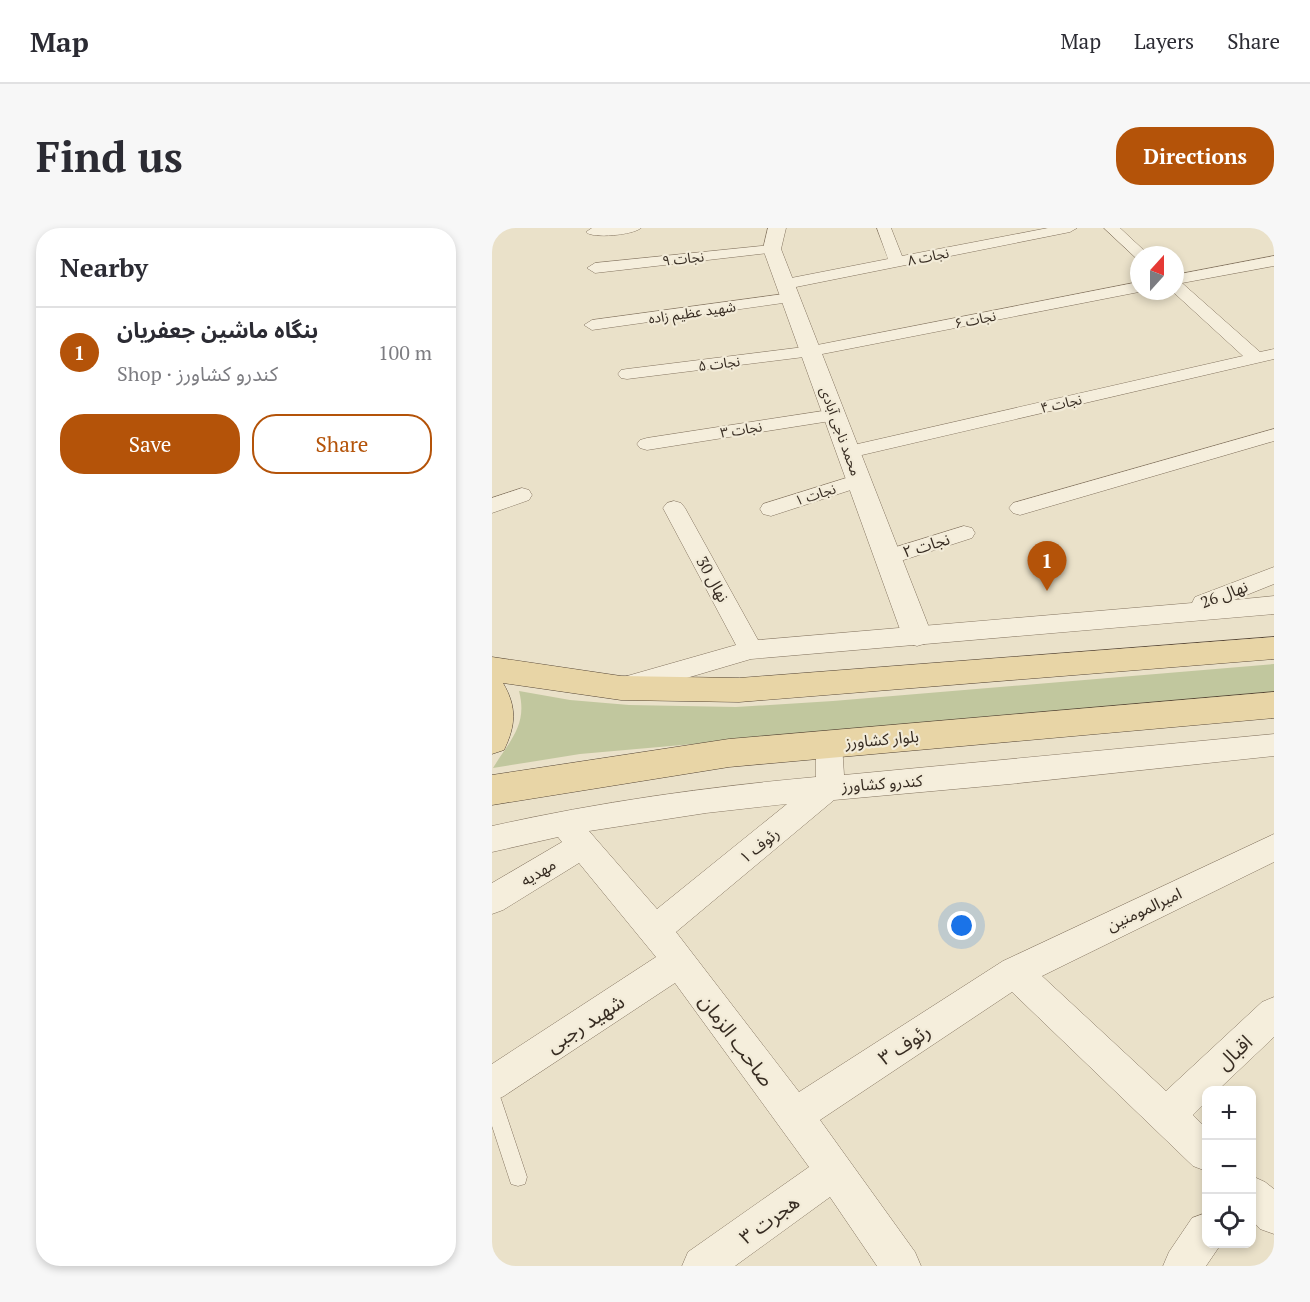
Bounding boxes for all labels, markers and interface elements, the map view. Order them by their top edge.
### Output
text: Map [30,23,89,60]
text: Map [1060,27,1101,55]
text: Layers [1134,27,1194,55]
text: Share [1227,27,1280,55]
button: Directions [1116,127,1274,185]
text: Find us [36,128,183,184]
street label: نجات ۸ [906,243,951,269]
street label: نجات ۹ [661,246,705,270]
north arrow [1130,246,1184,300]
text: Nearby [60,250,148,284]
street label: شهید عظیم زاده [647,296,737,330]
street label: نجات ۶ [953,306,998,332]
text: بنگاه ماشین جعفریان [117,315,318,344]
text: 1 [74,339,85,366]
text: 100 m [378,339,432,366]
street label: نجات ۵ [697,351,741,375]
text: Shop · کندرو کشاورز [117,360,278,387]
street label: محمد ناجی آبادی [816,384,866,478]
street label: نجات ۴ [1038,389,1084,417]
button: Save [60,414,240,474]
button: Share [252,414,432,474]
street label: نجات ۳ [719,416,763,442]
street label: نجات ۱ [792,478,838,510]
street label: نجات ۲ [900,527,952,563]
pin: 1 [1028,542,1066,591]
street label: نهال 30 [691,552,735,606]
street label: نهال 26 [1197,575,1251,613]
street label: بلوار کشاورز [843,725,920,753]
street label: کندرو کشاورز [840,769,924,797]
street label: رئوف ۱ [734,822,784,868]
street label: مهدیه [516,853,560,891]
street label: امیرالمومنین [1103,882,1185,936]
your location [947,911,976,940]
street label: شهید رجبی [540,988,630,1058]
street label: صاحب الزمان [693,988,781,1092]
street label: رئوف ۳ [873,1017,935,1071]
street label: اقبال [1210,1028,1258,1076]
map controls [1202,1086,1256,1248]
button: + [1202,1086,1256,1140]
button: − [1202,1140,1256,1194]
street label: هجرت ۳ [733,1188,805,1250]
button: locate [1202,1194,1256,1248]

